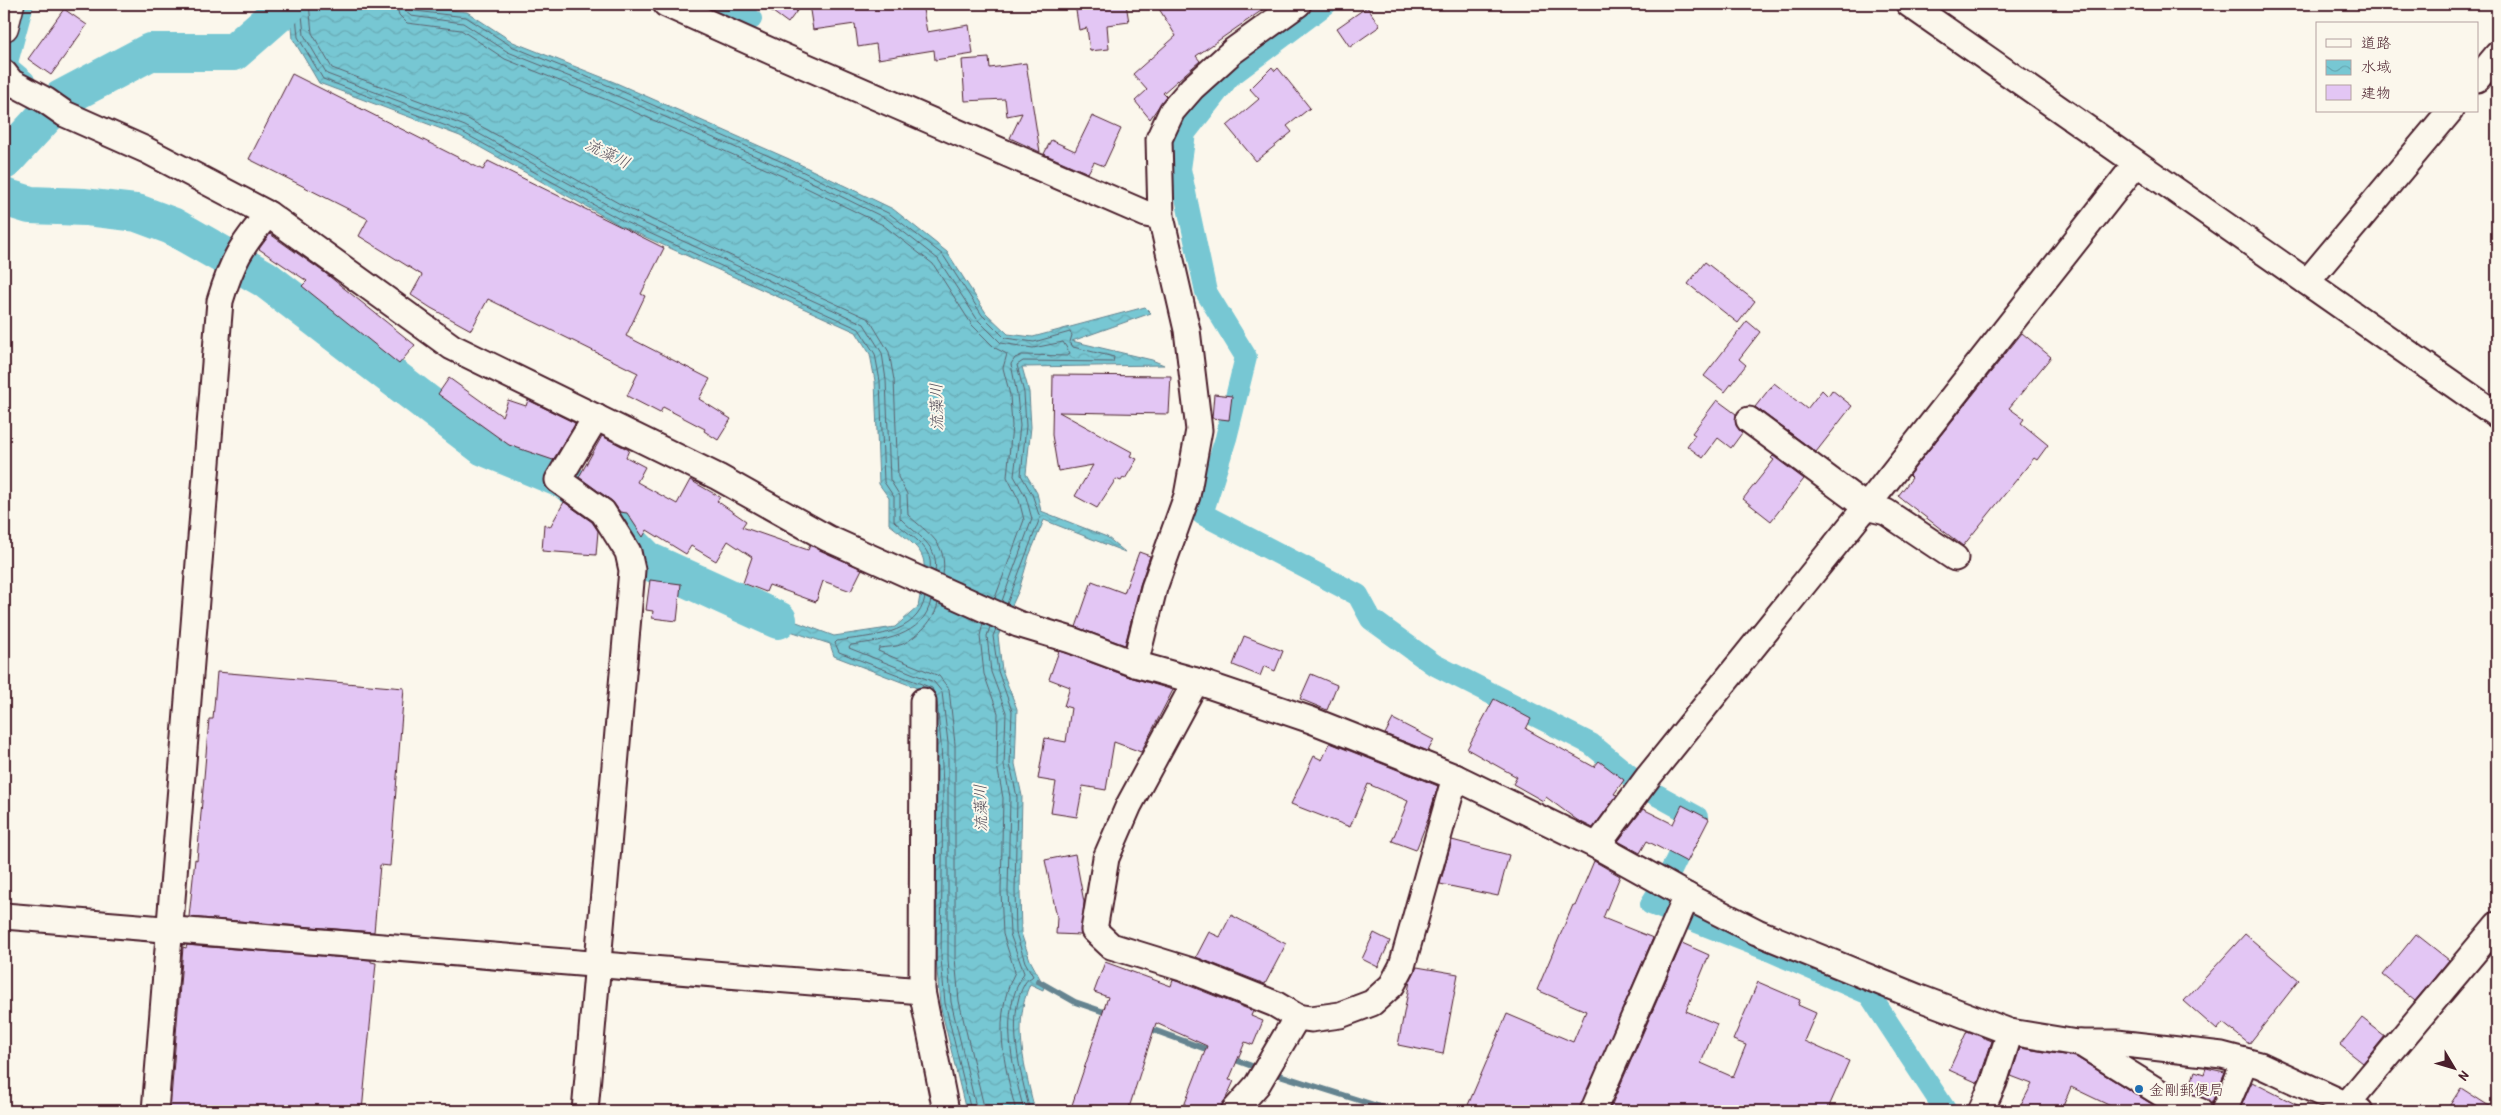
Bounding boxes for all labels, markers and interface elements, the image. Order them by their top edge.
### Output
legend [2316,22,2478,112]
text: 道路 [2361,32,2391,53]
text: 水域 [2361,56,2391,77]
text: 建物 [2361,82,2391,103]
water label: 流藻川 [582,133,634,173]
water label: 流藻川 [925,383,947,431]
water label: 流藻川 [969,784,991,832]
north arrow [2428,1042,2478,1092]
text: N [2455,1068,2474,1086]
place label: 金剛郵便局 [2149,1079,2224,1100]
marker: 金剛郵便局 [2133,1083,2145,1095]

